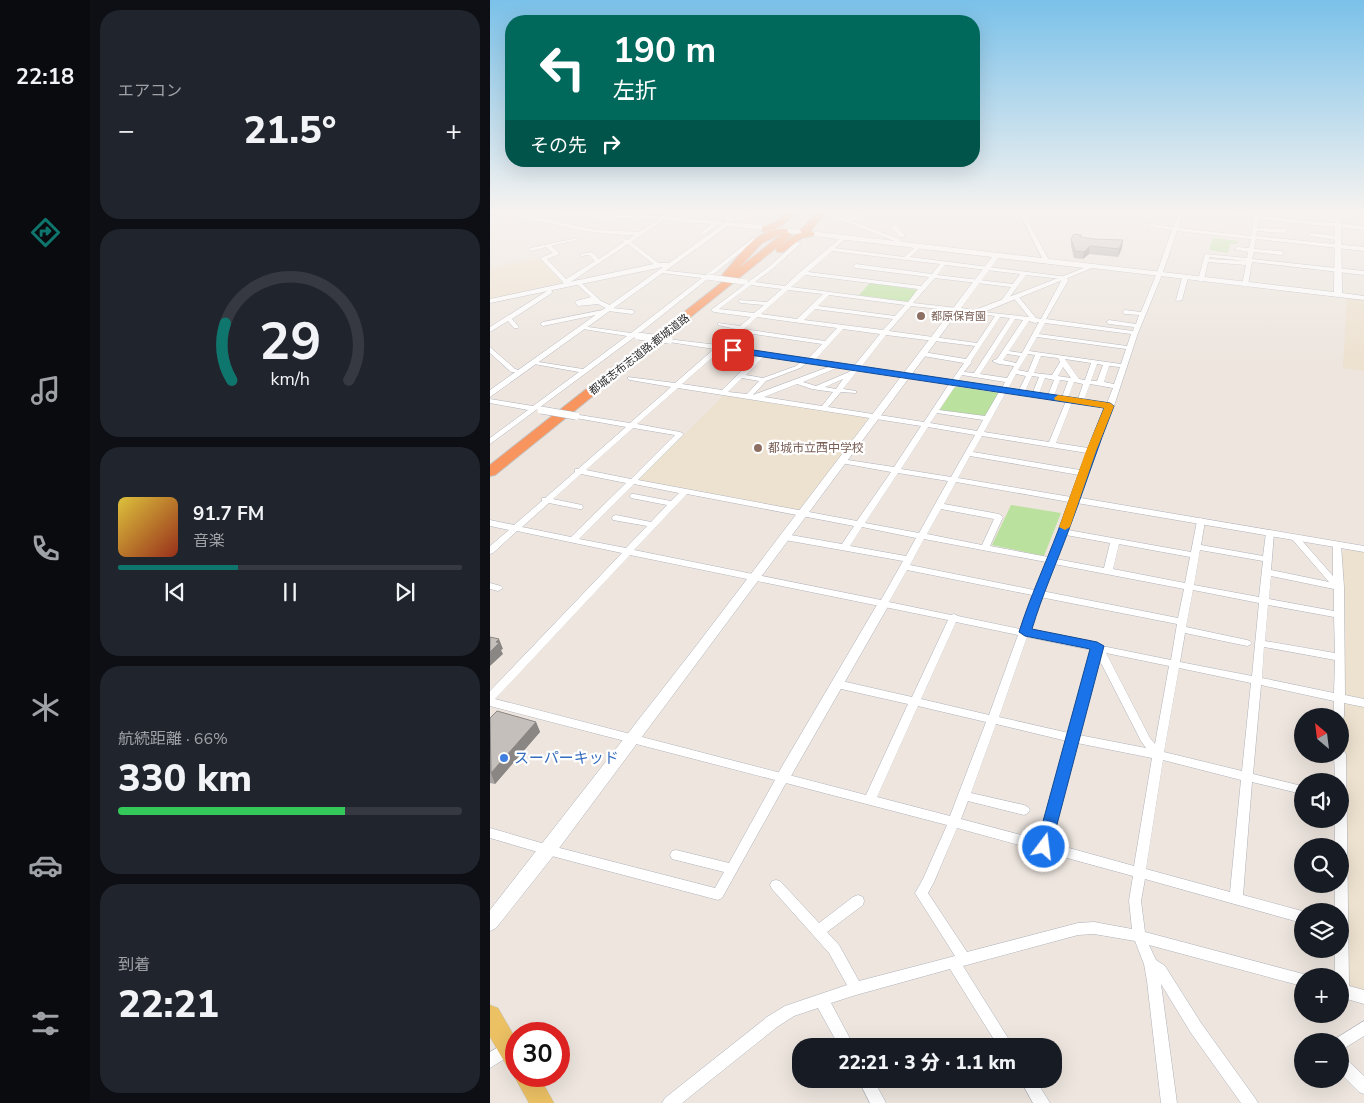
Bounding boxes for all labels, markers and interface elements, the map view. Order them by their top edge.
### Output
text: 190 m [613,27,716,74]
icon: left [530,35,595,100]
text: 22:18 [16,62,74,92]
text: 左折 [613,76,657,106]
text: エアコン [118,80,182,102]
text: 21.5° [244,105,336,156]
text: − [118,112,135,150]
text: + [445,112,462,150]
icon: right [597,130,625,158]
text: その先 [530,133,587,159]
icon: directions [28,215,63,250]
text: 29 [259,306,321,377]
place label: 都原保育園 [931,309,986,324]
street label: 都城志布志道路;都城道路 [586,310,693,398]
marker: 都原保育園 [915,310,927,322]
pin [712,329,754,371]
icon: arrive [719,336,747,364]
text: km/h [270,367,310,391]
icon: music [28,373,63,408]
place label: 都城市立西中学校 [768,440,864,456]
marker: 都城市立西中学校 [752,442,764,454]
text: 91.7 FM [193,501,264,527]
text: 音楽 [193,530,225,552]
icon: phone [28,531,63,566]
icon: previous [161,578,189,606]
icon: pause [276,578,304,606]
icon: next [391,578,419,606]
icon: climate [28,690,63,725]
north arrow [1294,708,1349,762]
map controls [1294,708,1349,1088]
text: 航続距離 · 66% [118,728,228,750]
place label: スーパーキッド [514,748,619,768]
marker: スーパーキッド [498,752,510,764]
text: 330 km [118,753,252,804]
button: sound [1294,773,1349,828]
position arrow [1017,820,1069,872]
button: search [1294,838,1349,893]
icon: car [28,848,63,883]
button: layers [1294,903,1349,958]
text: 到着 [118,954,150,976]
button: + [1294,968,1349,1023]
text: 22:21 [118,979,219,1030]
icon: filters [28,1006,63,1041]
speed limit sign: 30 [505,1022,570,1087]
button: − [1294,1033,1349,1088]
text: 22:21 · 3 分 · 1.1 km [838,1050,1016,1076]

